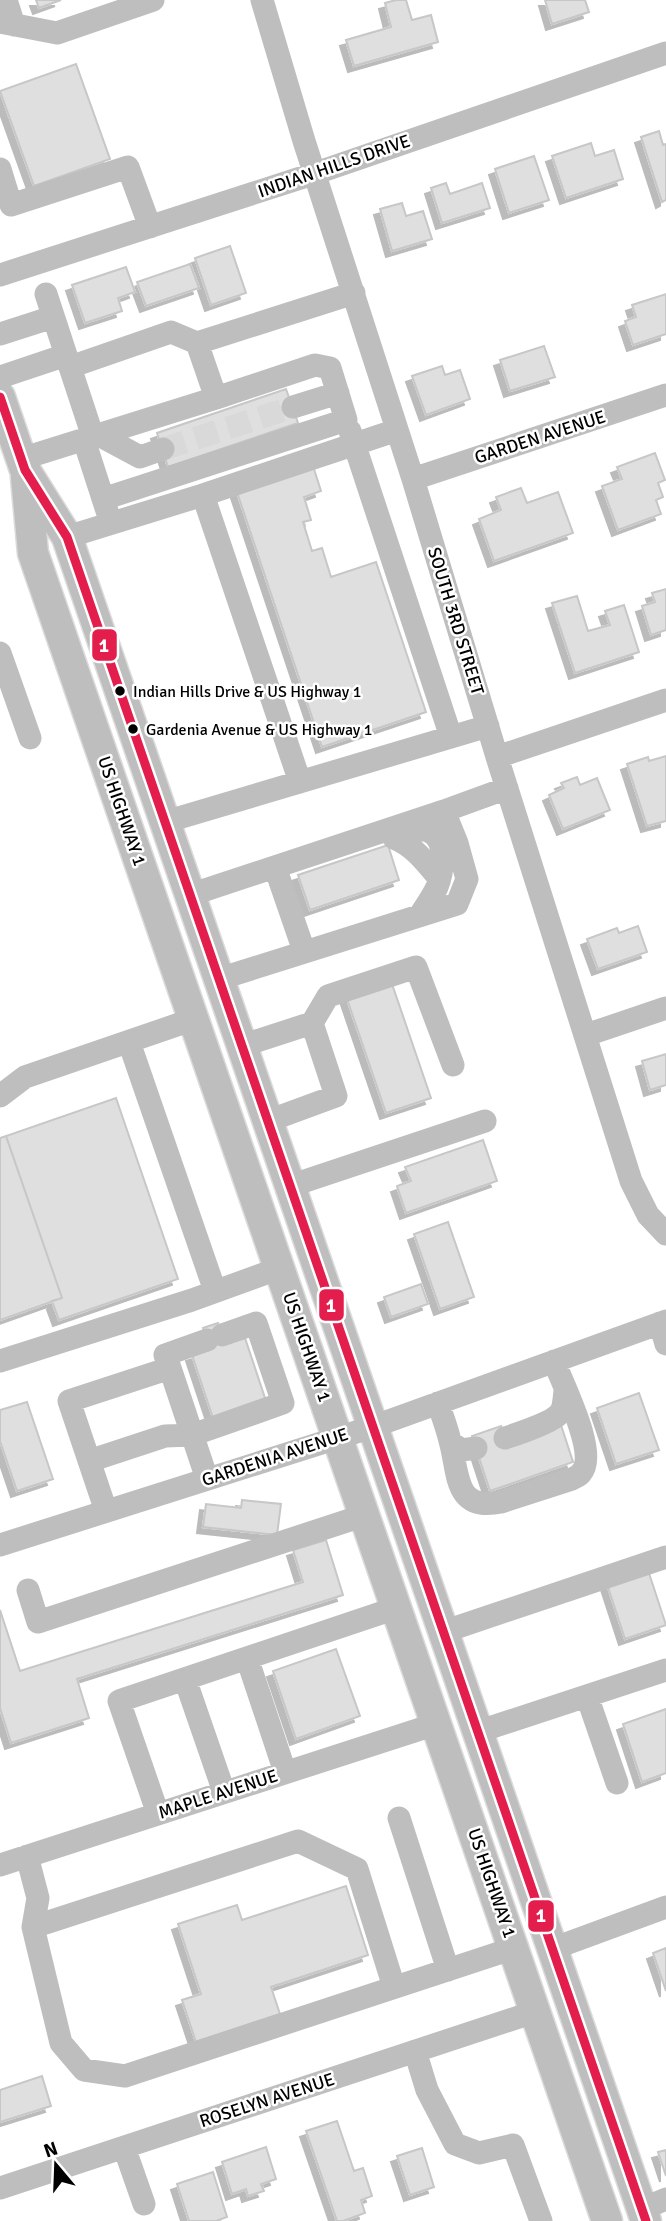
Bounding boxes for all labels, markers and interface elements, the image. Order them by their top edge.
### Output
street label: INDIAN HILLS DRIVE [255,130,413,202]
street label: GARDEN AVENUE [472,405,608,469]
street label: SOUTH 3RD STREET [423,544,489,698]
line badge: 1 [91,628,118,662]
text: 1 [99,634,109,658]
place label: Indian Hills Drive & US Highway 1 [133,682,361,702]
marker: Indian Hills Drive & US Highway 1 [113,684,127,698]
place label: Gardenia Avenue & US Highway 1 [146,720,372,740]
marker: Gardenia Avenue & US Highway 1 [126,722,140,736]
street label: US HIGHWAY 1 [93,753,151,869]
line badge: 1 [318,1288,345,1322]
street label: US HIGHWAY 1 [278,1289,336,1405]
street label: GARDENIA AVENUE [199,1423,351,1491]
street label: MAPLE AVENUE [156,1764,280,1824]
street label: US HIGHWAY 1 [463,1825,521,1941]
line badge: 1 [527,1899,555,1933]
text: 1 [536,1904,546,1928]
street label: ROSELYN AVENUE [197,2068,337,2132]
north arrow [21,2130,91,2200]
text: N [41,2136,61,2163]

